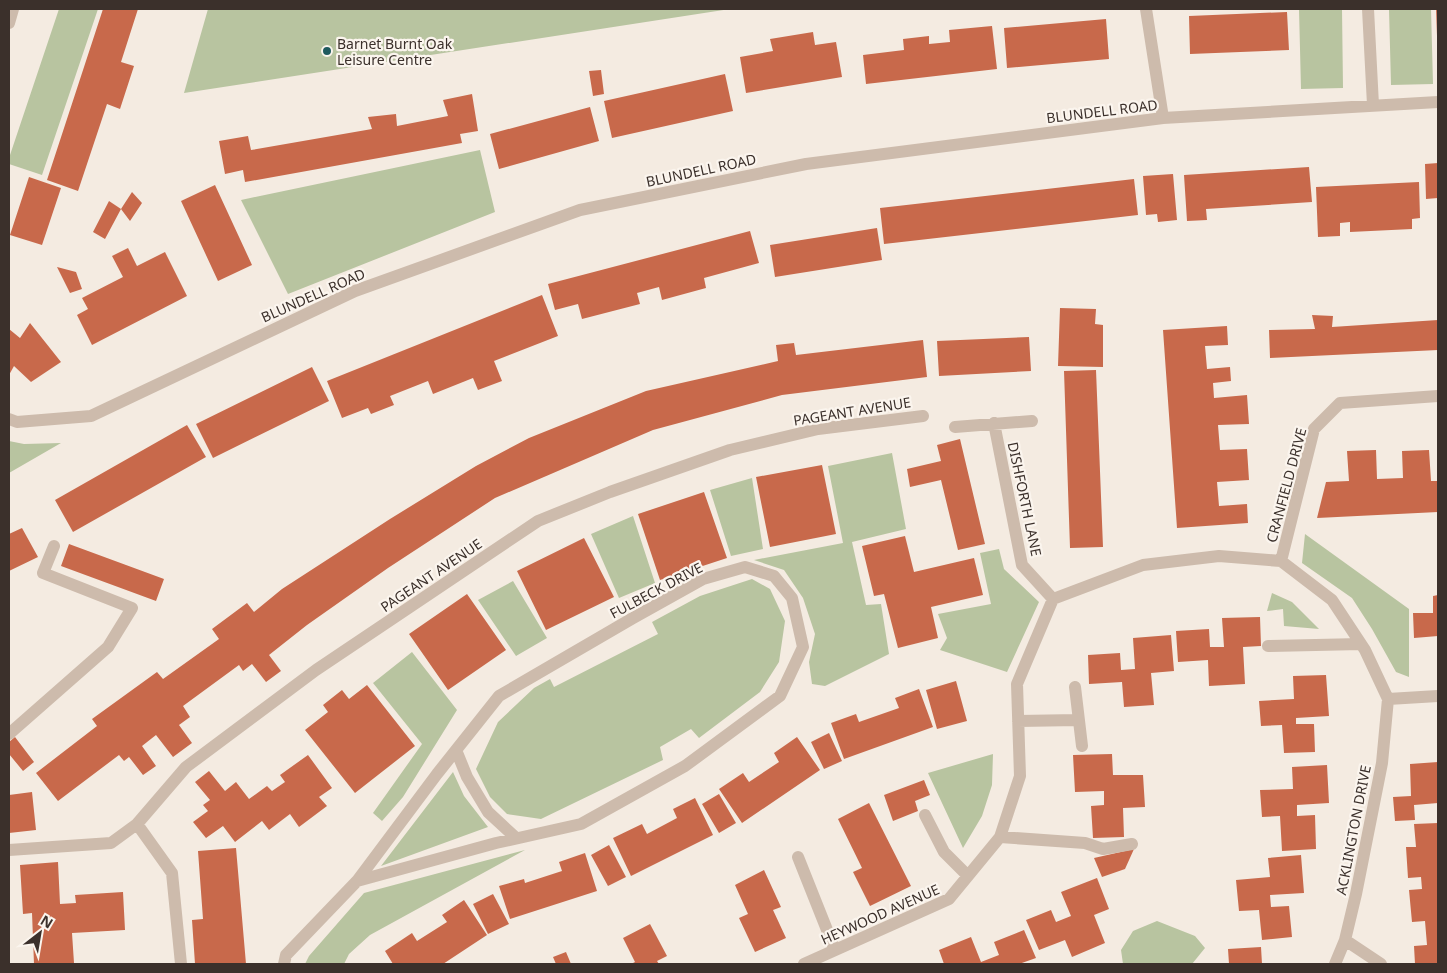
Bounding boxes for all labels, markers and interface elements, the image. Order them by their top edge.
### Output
place label: Barnet Burnt Oak Leisure Centre [337,34,453,69]
marker: Barnet Burnt Oak Leisure Centre [321,45,333,57]
street label: BLUNDELL ROAD [1045,95,1159,127]
street label: BLUNDELL ROAD [644,149,758,191]
street label: BLUNDELL ROAD [258,264,368,326]
street label: PAGEANT AVENUE [792,392,912,430]
street label: CRANFIELD DRIVE [1262,426,1310,544]
street label: DISHFORTH LANE [1004,440,1046,558]
street label: PAGEANT AVENUE [377,534,485,616]
street label: FULBECK DRIVE [606,557,706,623]
street label: ACKLINGTON DRIVE [1331,764,1375,896]
street label: HEYWOOD AVENUE [818,879,942,949]
north arrow [15,908,65,958]
text: N [37,910,57,933]

